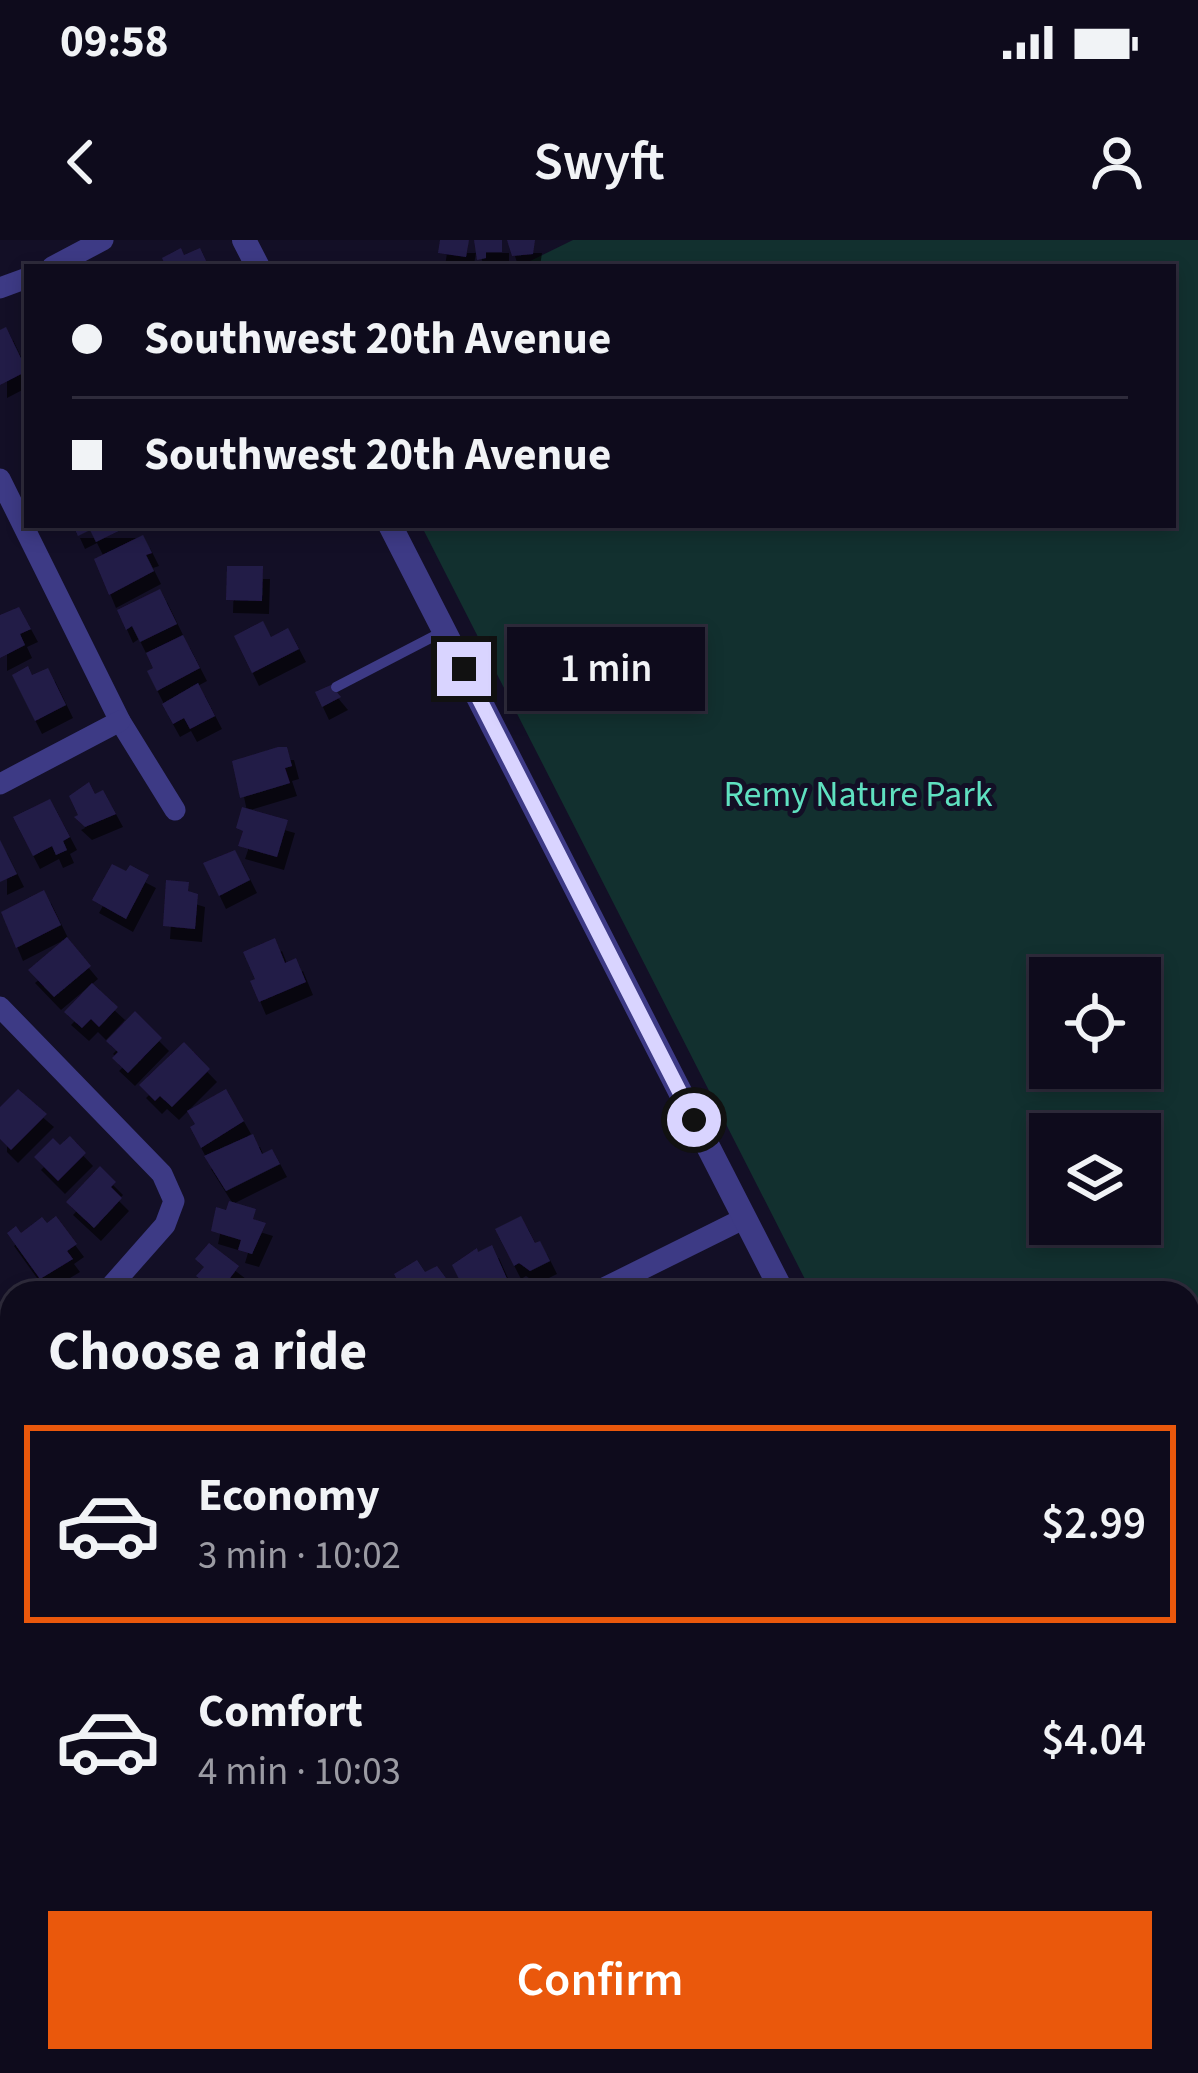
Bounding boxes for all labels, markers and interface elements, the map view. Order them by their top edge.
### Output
text: 09:58 [60,10,169,74]
text: Swyft [533,124,665,201]
icon: back [48,129,114,195]
icon: person [1084,129,1150,195]
text: Southwest 20th Avenue [144,307,611,371]
text: Southwest 20th Avenue [144,423,611,487]
callout: 1 min [506,627,704,711]
text: 1 min [560,641,652,697]
route end [437,642,491,696]
park label: Remy Nature Park [723,769,993,820]
map controls [1029,957,1161,1245]
button: locate [1029,957,1161,1089]
route start [667,1093,721,1147]
button: layers [1029,1113,1161,1245]
text: Choose a ride [48,1314,367,1391]
text: Economy [198,1464,380,1528]
icon: car [54,1470,162,1578]
text: $2.99 [1041,1492,1146,1556]
text: 3 min · 10:02 [198,1528,401,1584]
text: Comfort [198,1680,363,1744]
icon: car [54,1686,162,1794]
text: $4.04 [1041,1708,1146,1772]
text: 4 min · 10:03 [198,1744,401,1800]
button: Confirm [48,1911,1152,2049]

